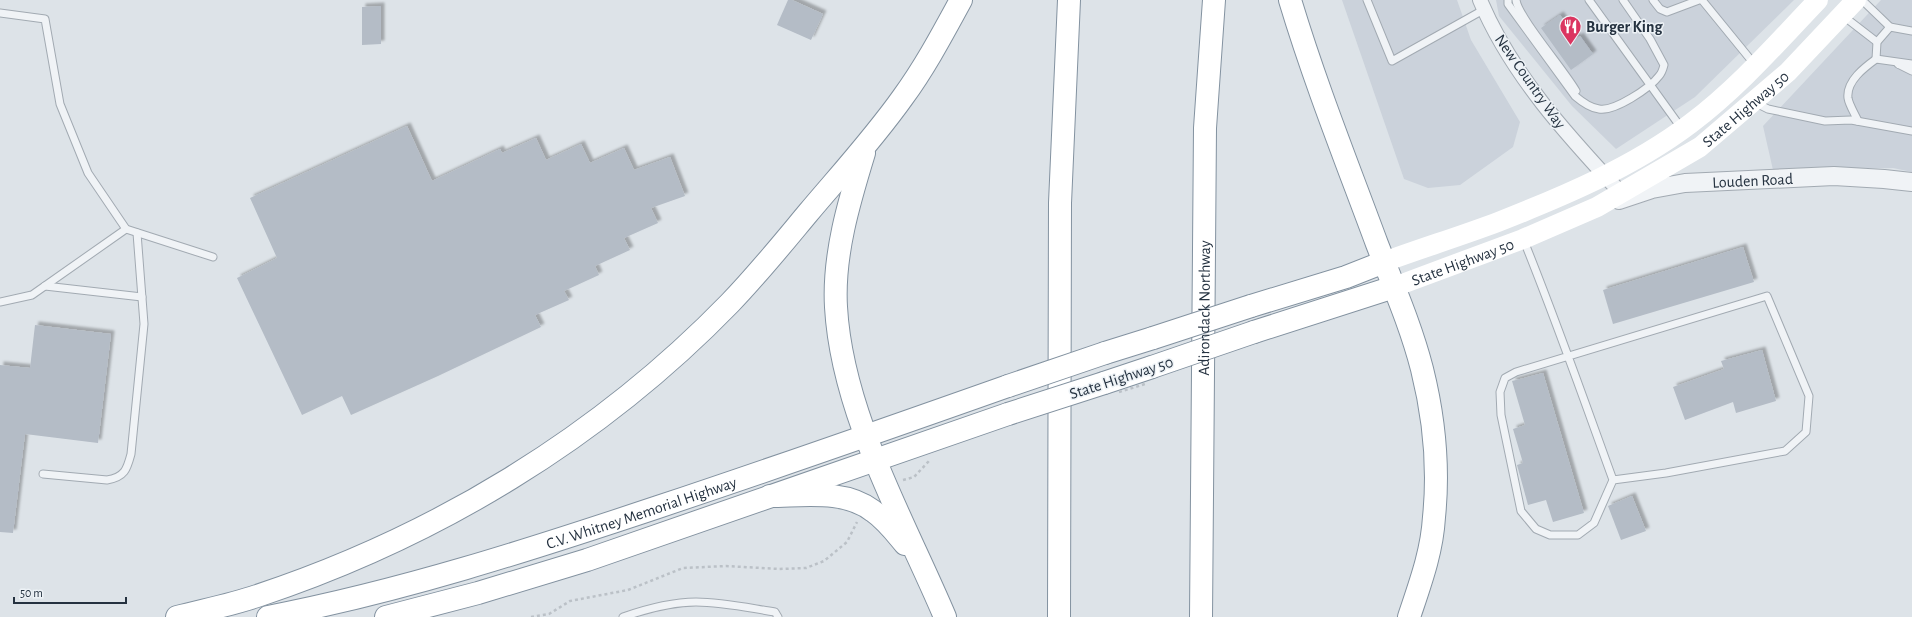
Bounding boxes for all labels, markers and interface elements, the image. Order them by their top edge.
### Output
restaurant icon: Burger King [1557,13,1583,46]
place label: Burger King [1586,19,1663,35]
street label: New Country Way [1491,32,1569,132]
street label: State Highway 50 [1700,68,1792,150]
street label: Louden Road [1712,171,1793,191]
street label: State Highway 50 [1409,236,1516,289]
street label: Adirondack Northway [1196,240,1214,376]
street label: State Highway 50 [1068,354,1175,403]
street label: C.V. Whitney Memorial Highway [544,474,739,552]
scale bar [14,579,126,605]
text: 50 m [20,587,43,599]

